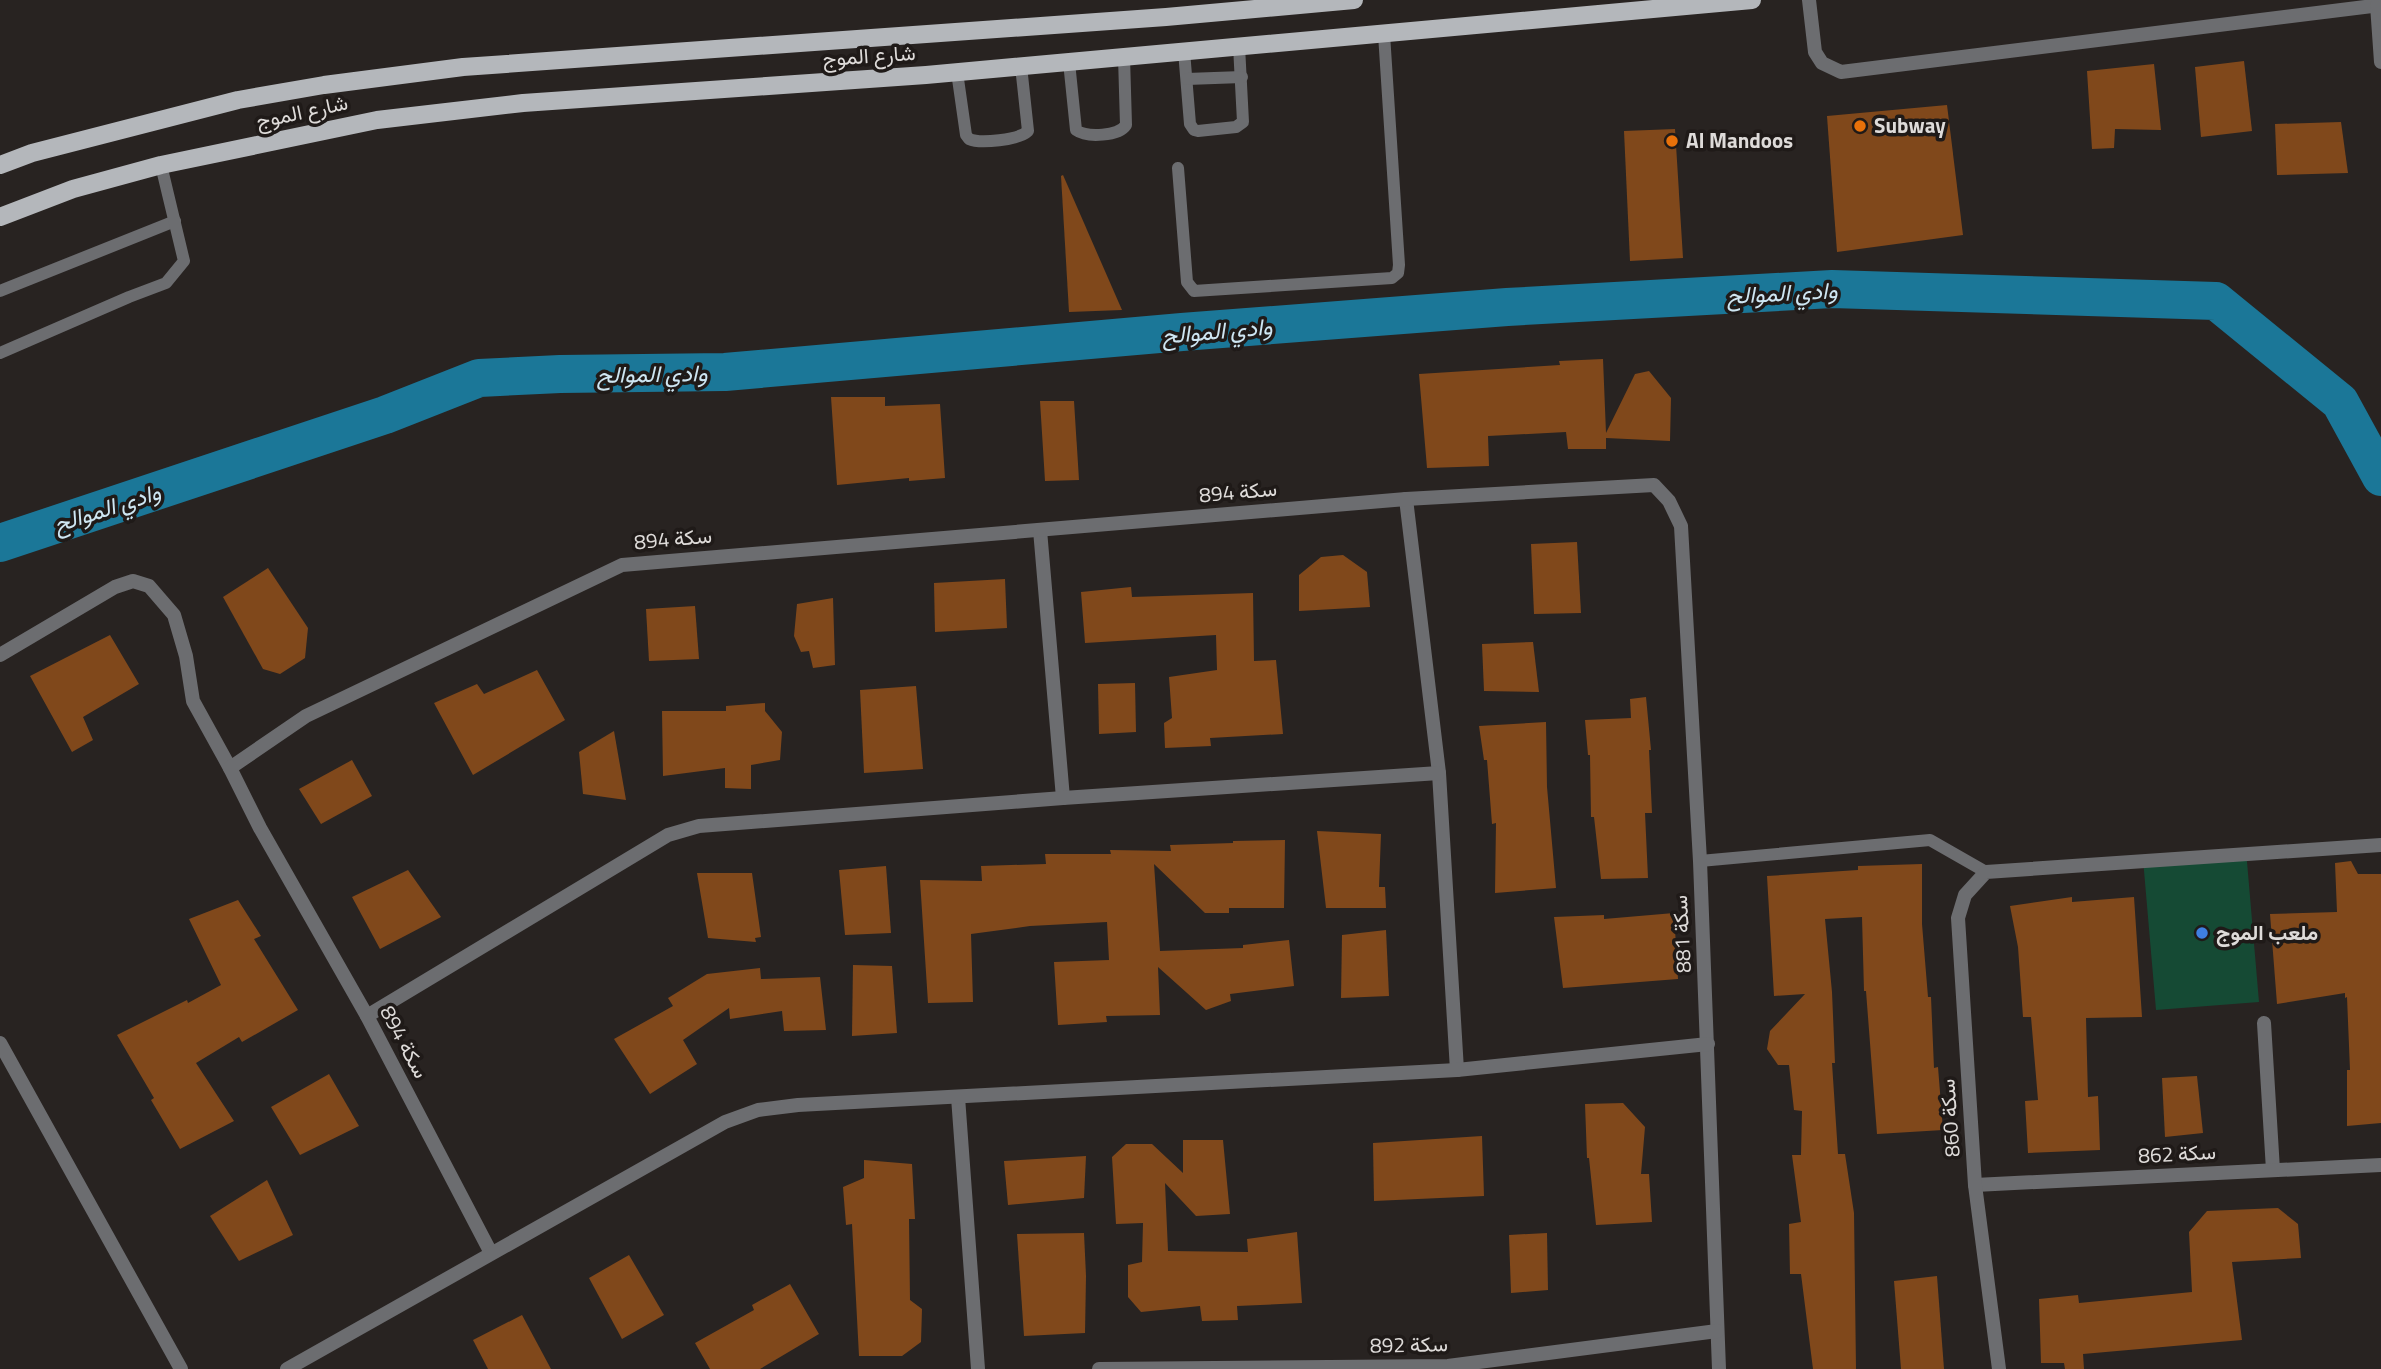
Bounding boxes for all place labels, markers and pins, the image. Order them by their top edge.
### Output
place label: Subway [1874,109,1946,141]
marker: Subway [1852,118,1868,134]
place label: Al Mandoos [1686,124,1793,156]
marker: Al Mandoos [1664,133,1680,149]
place label: ملعب الموج [2216,916,2318,948]
marker: ملعب الموج [2194,925,2210,941]

